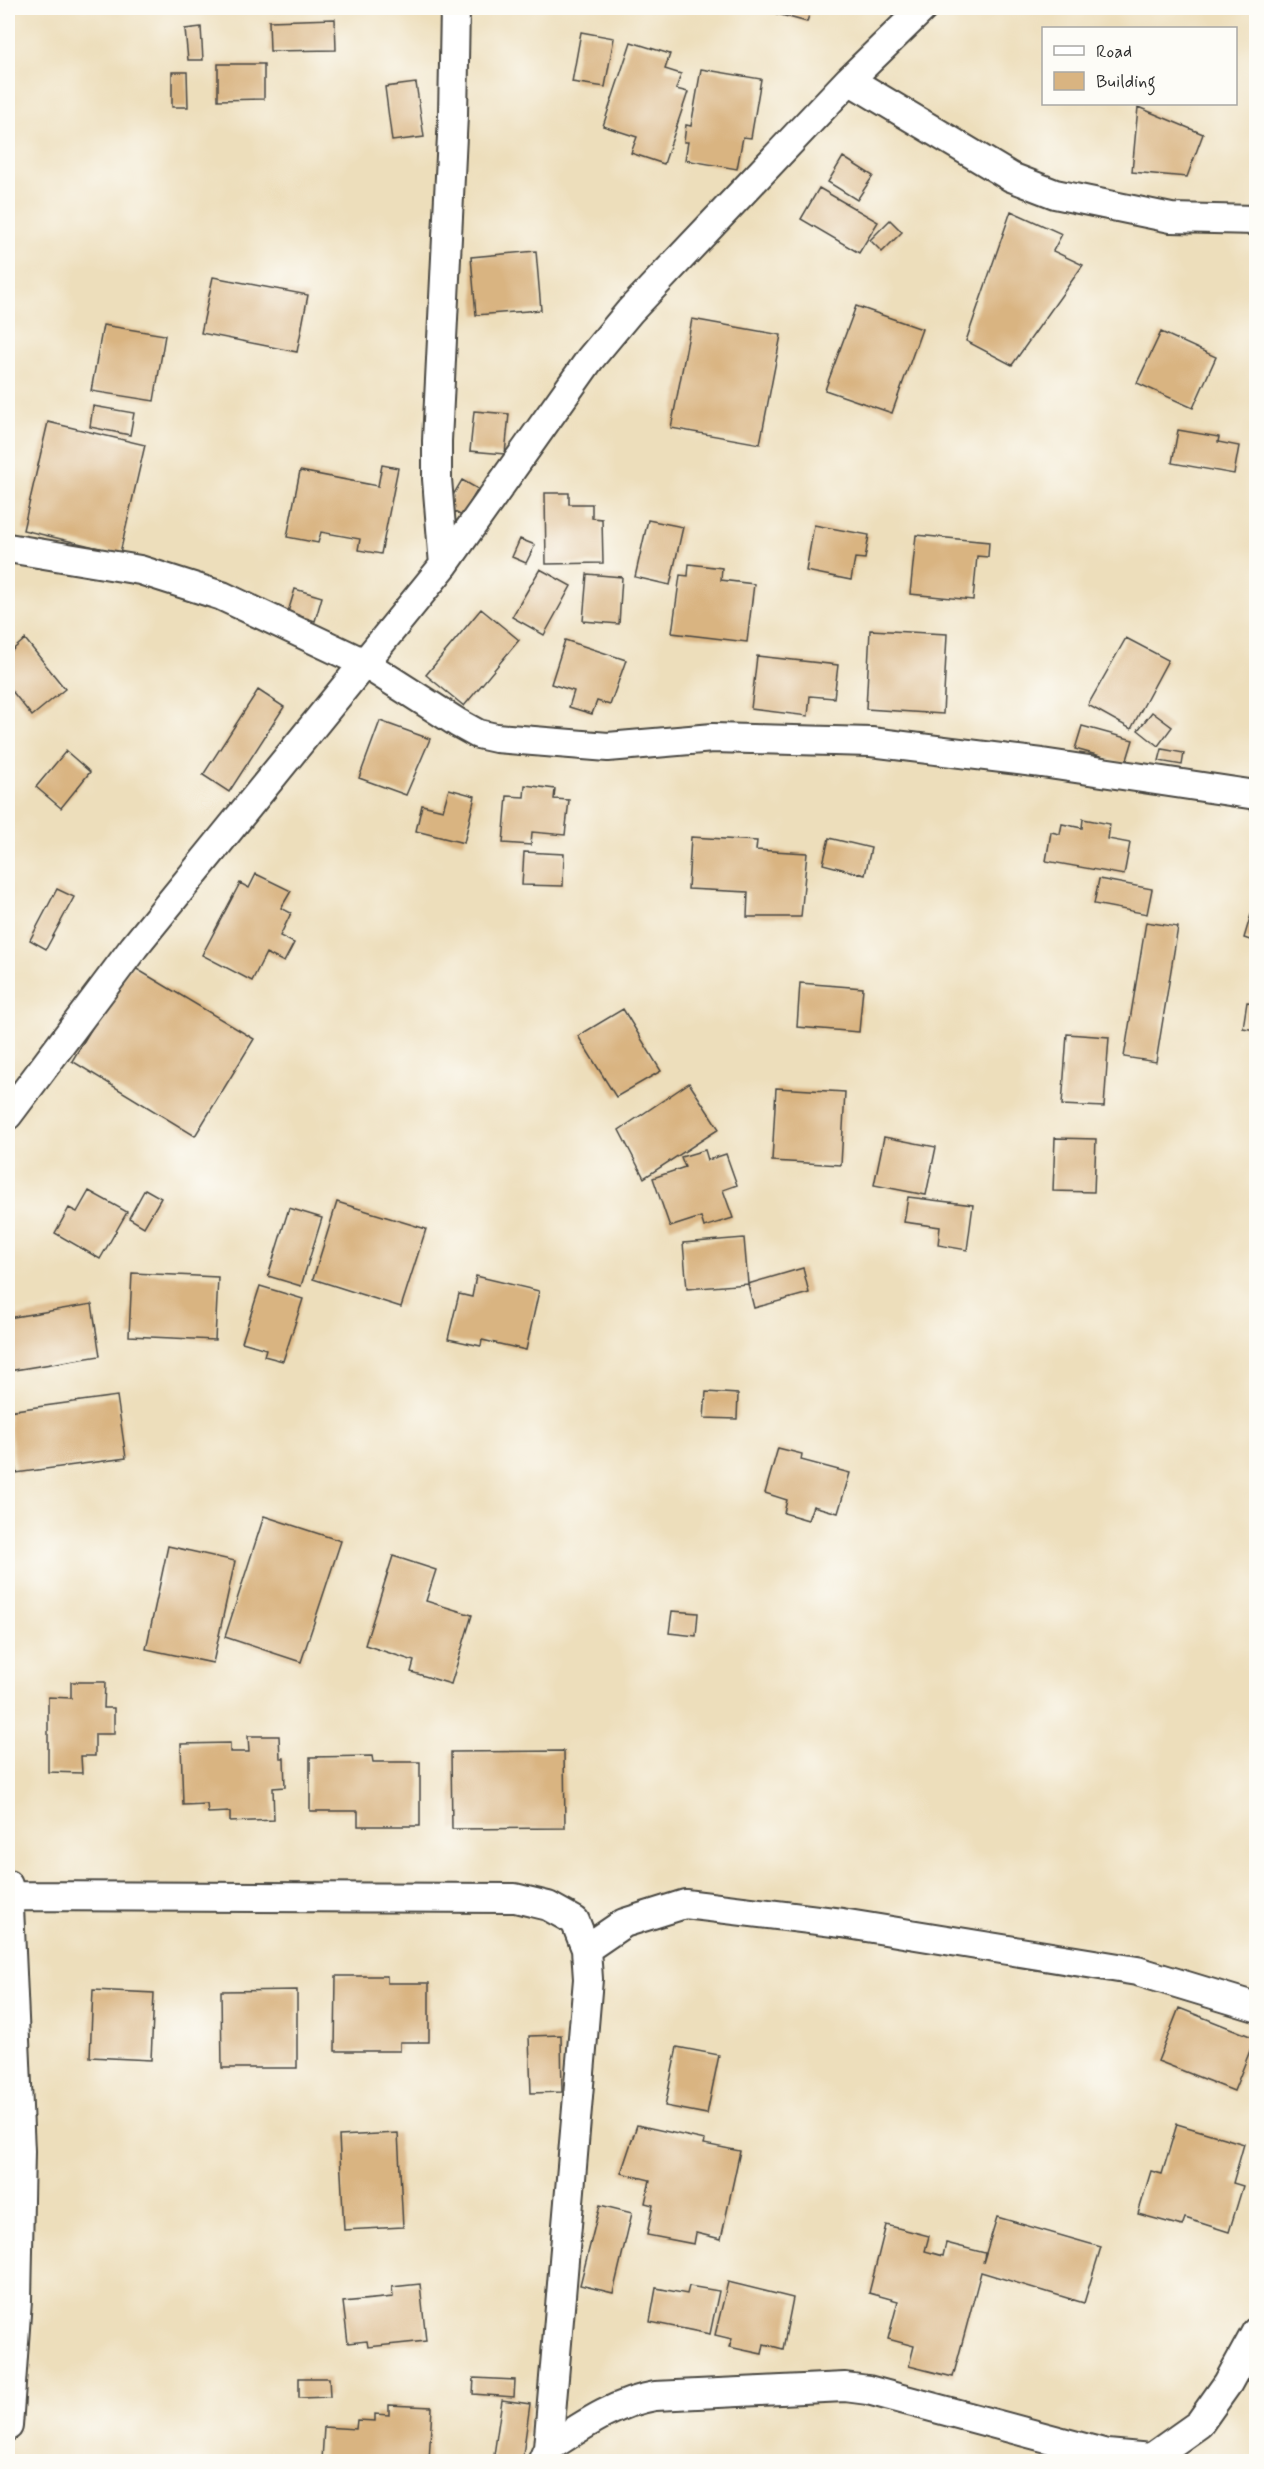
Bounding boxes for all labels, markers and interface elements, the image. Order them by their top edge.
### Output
legend [1042,27,1237,105]
text: Road [1096,40,1132,64]
text: Building [1096,70,1156,96]

